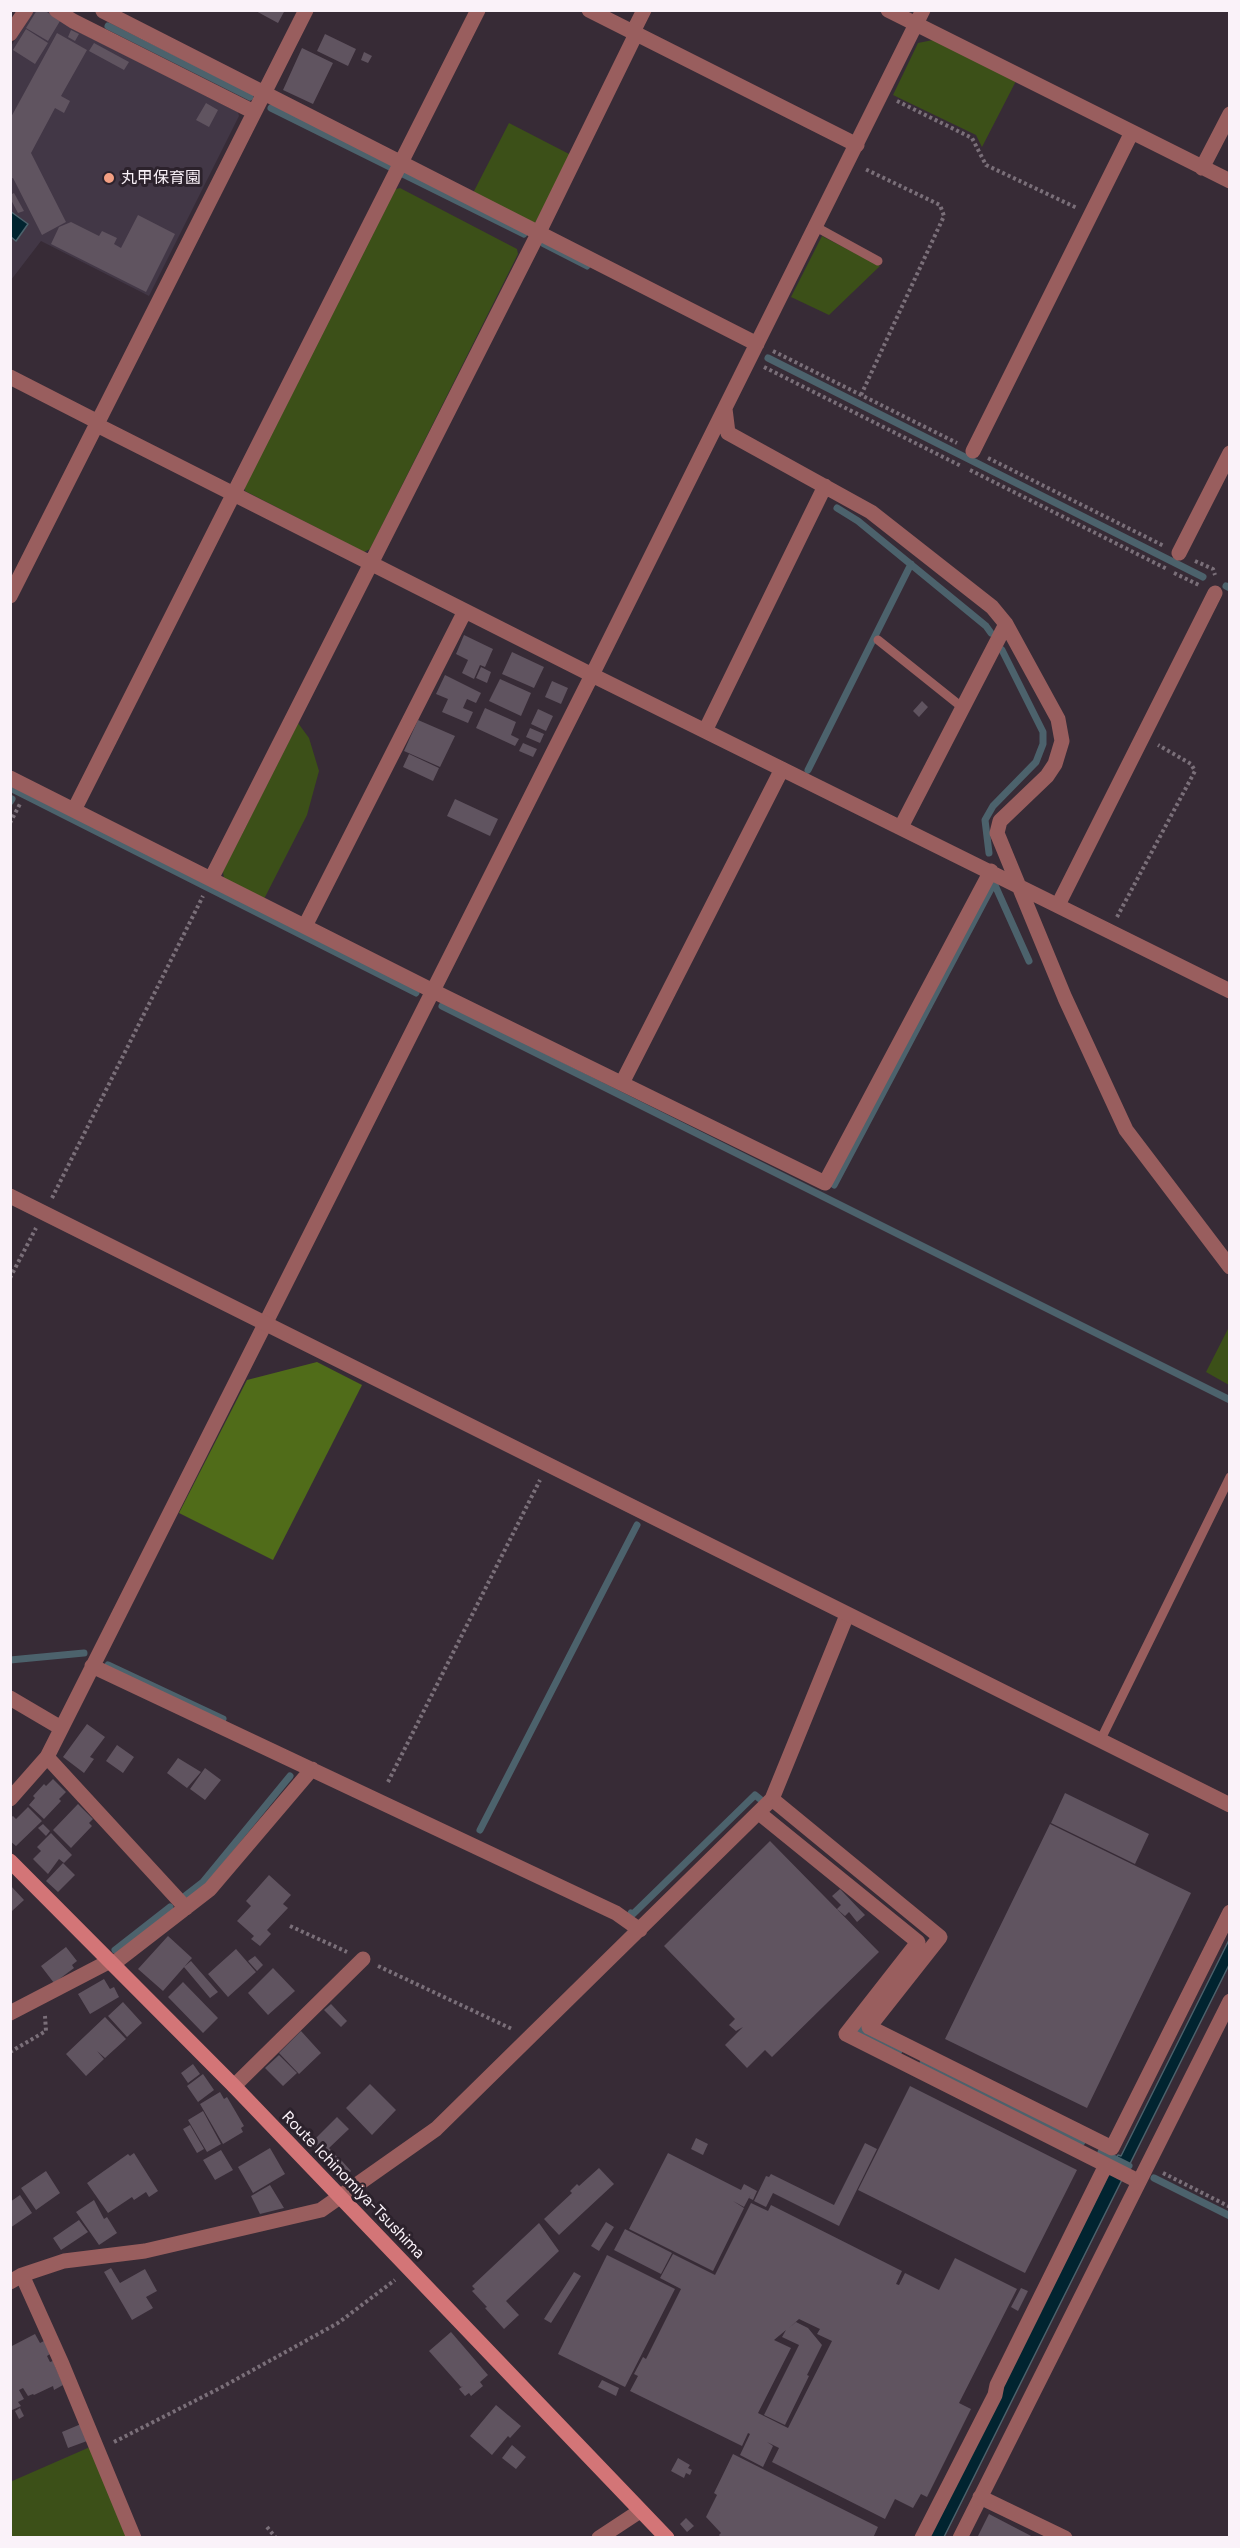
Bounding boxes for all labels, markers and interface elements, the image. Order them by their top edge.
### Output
place label: 丸甲保育園 [121,168,201,188]
marker: 丸甲保育園 [102,171,116,185]
street label: Route Ichinomiya-Tsushima [278,2107,428,2263]

